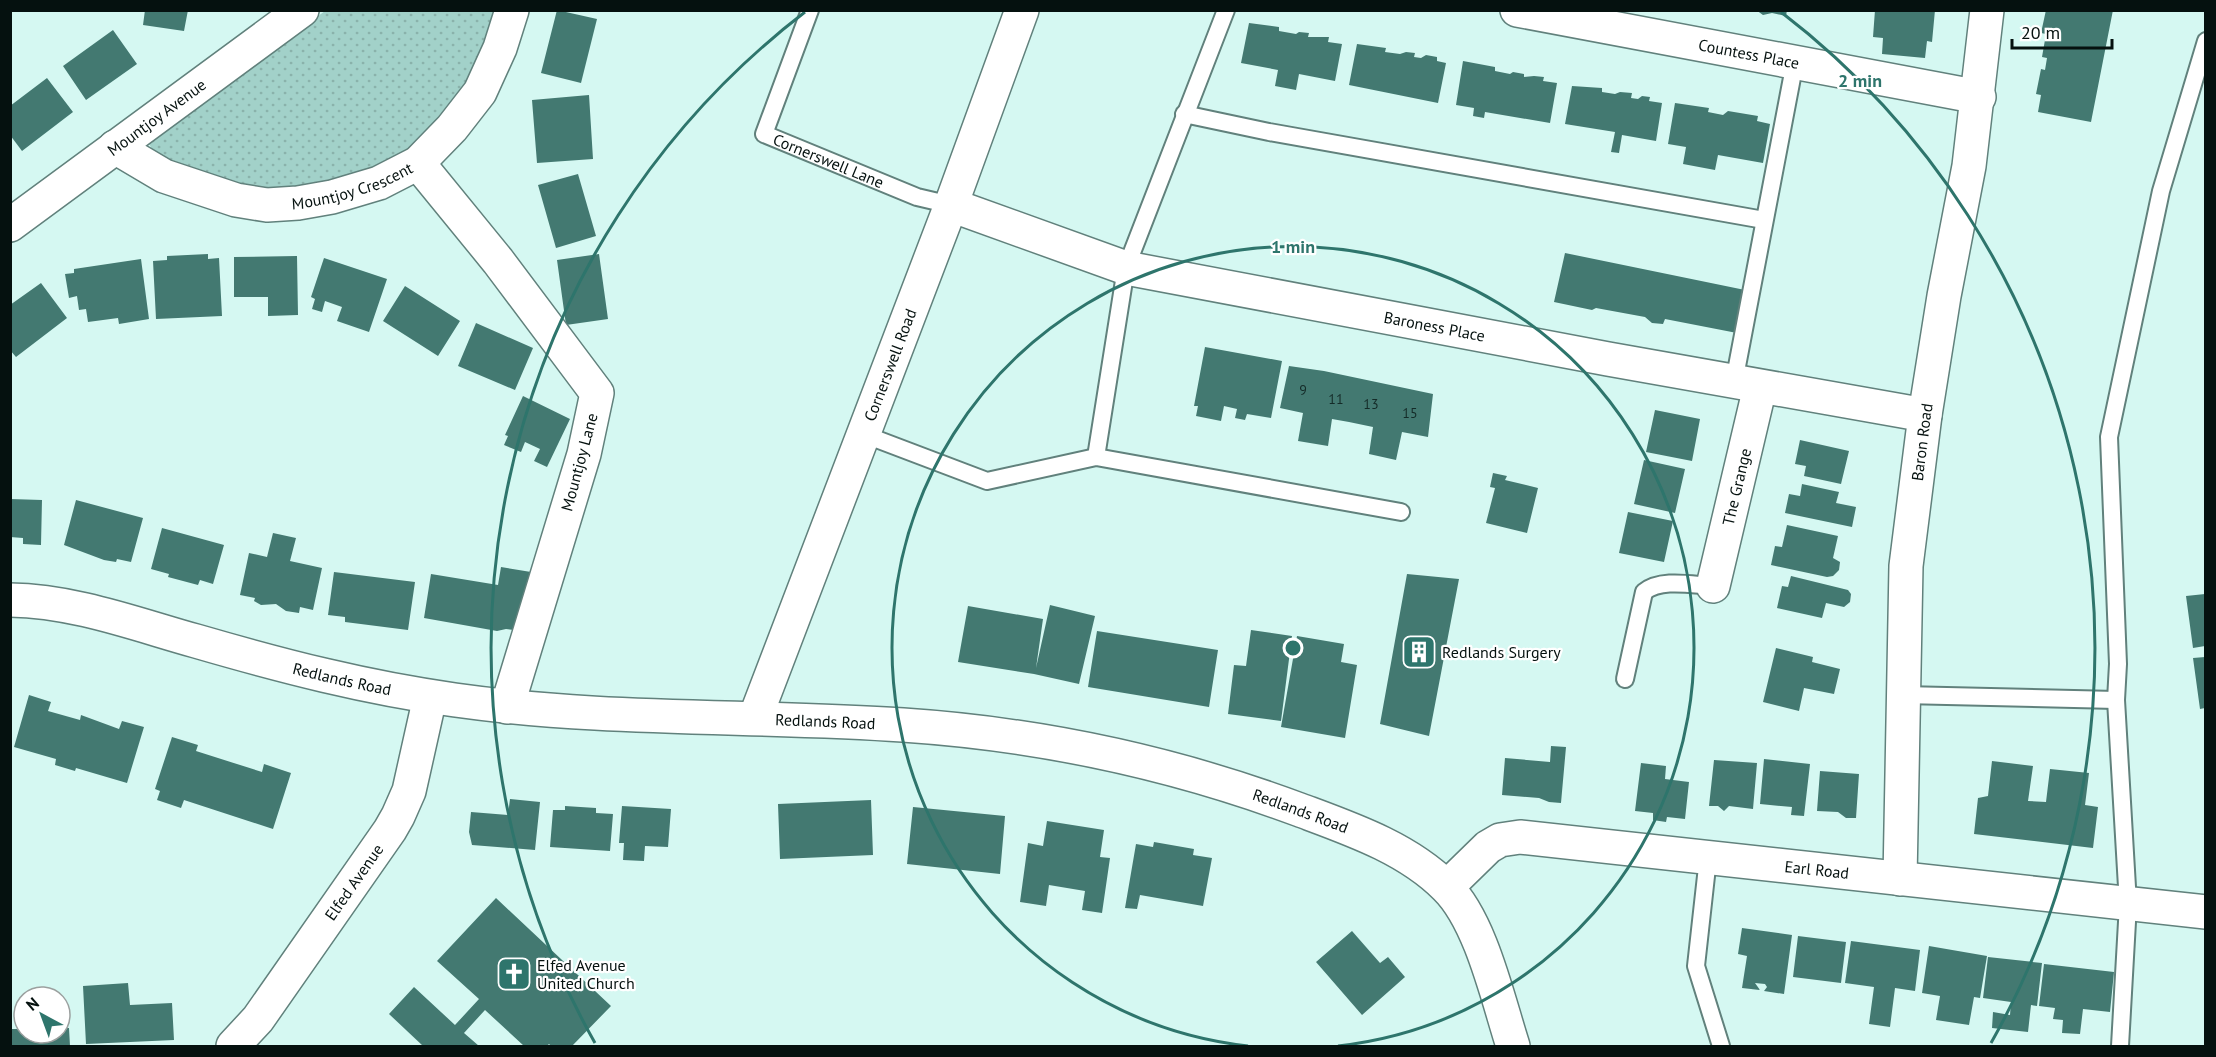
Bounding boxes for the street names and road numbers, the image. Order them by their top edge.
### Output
street label: Countess Place [1697,34,1801,73]
street label: Mountjoy Avenue [103,74,210,160]
street label: Cornerswell Lane [770,129,887,192]
street label: Mountjoy Crescent [291,157,416,213]
street label: Cornerswell Road [859,306,920,424]
street label: Baroness Place [1382,307,1487,346]
street label: Baron Road [1907,402,1937,482]
street label: Mountjoy Lane [556,411,602,513]
street label: The Grange [1718,446,1755,527]
street label: Redlands Road [291,658,393,699]
street label: Redlands Road [775,709,876,733]
street label: Redlands Road [1250,784,1351,837]
street label: Elfed Avenue [320,840,387,924]
street label: Earl Road [1784,856,1850,883]

